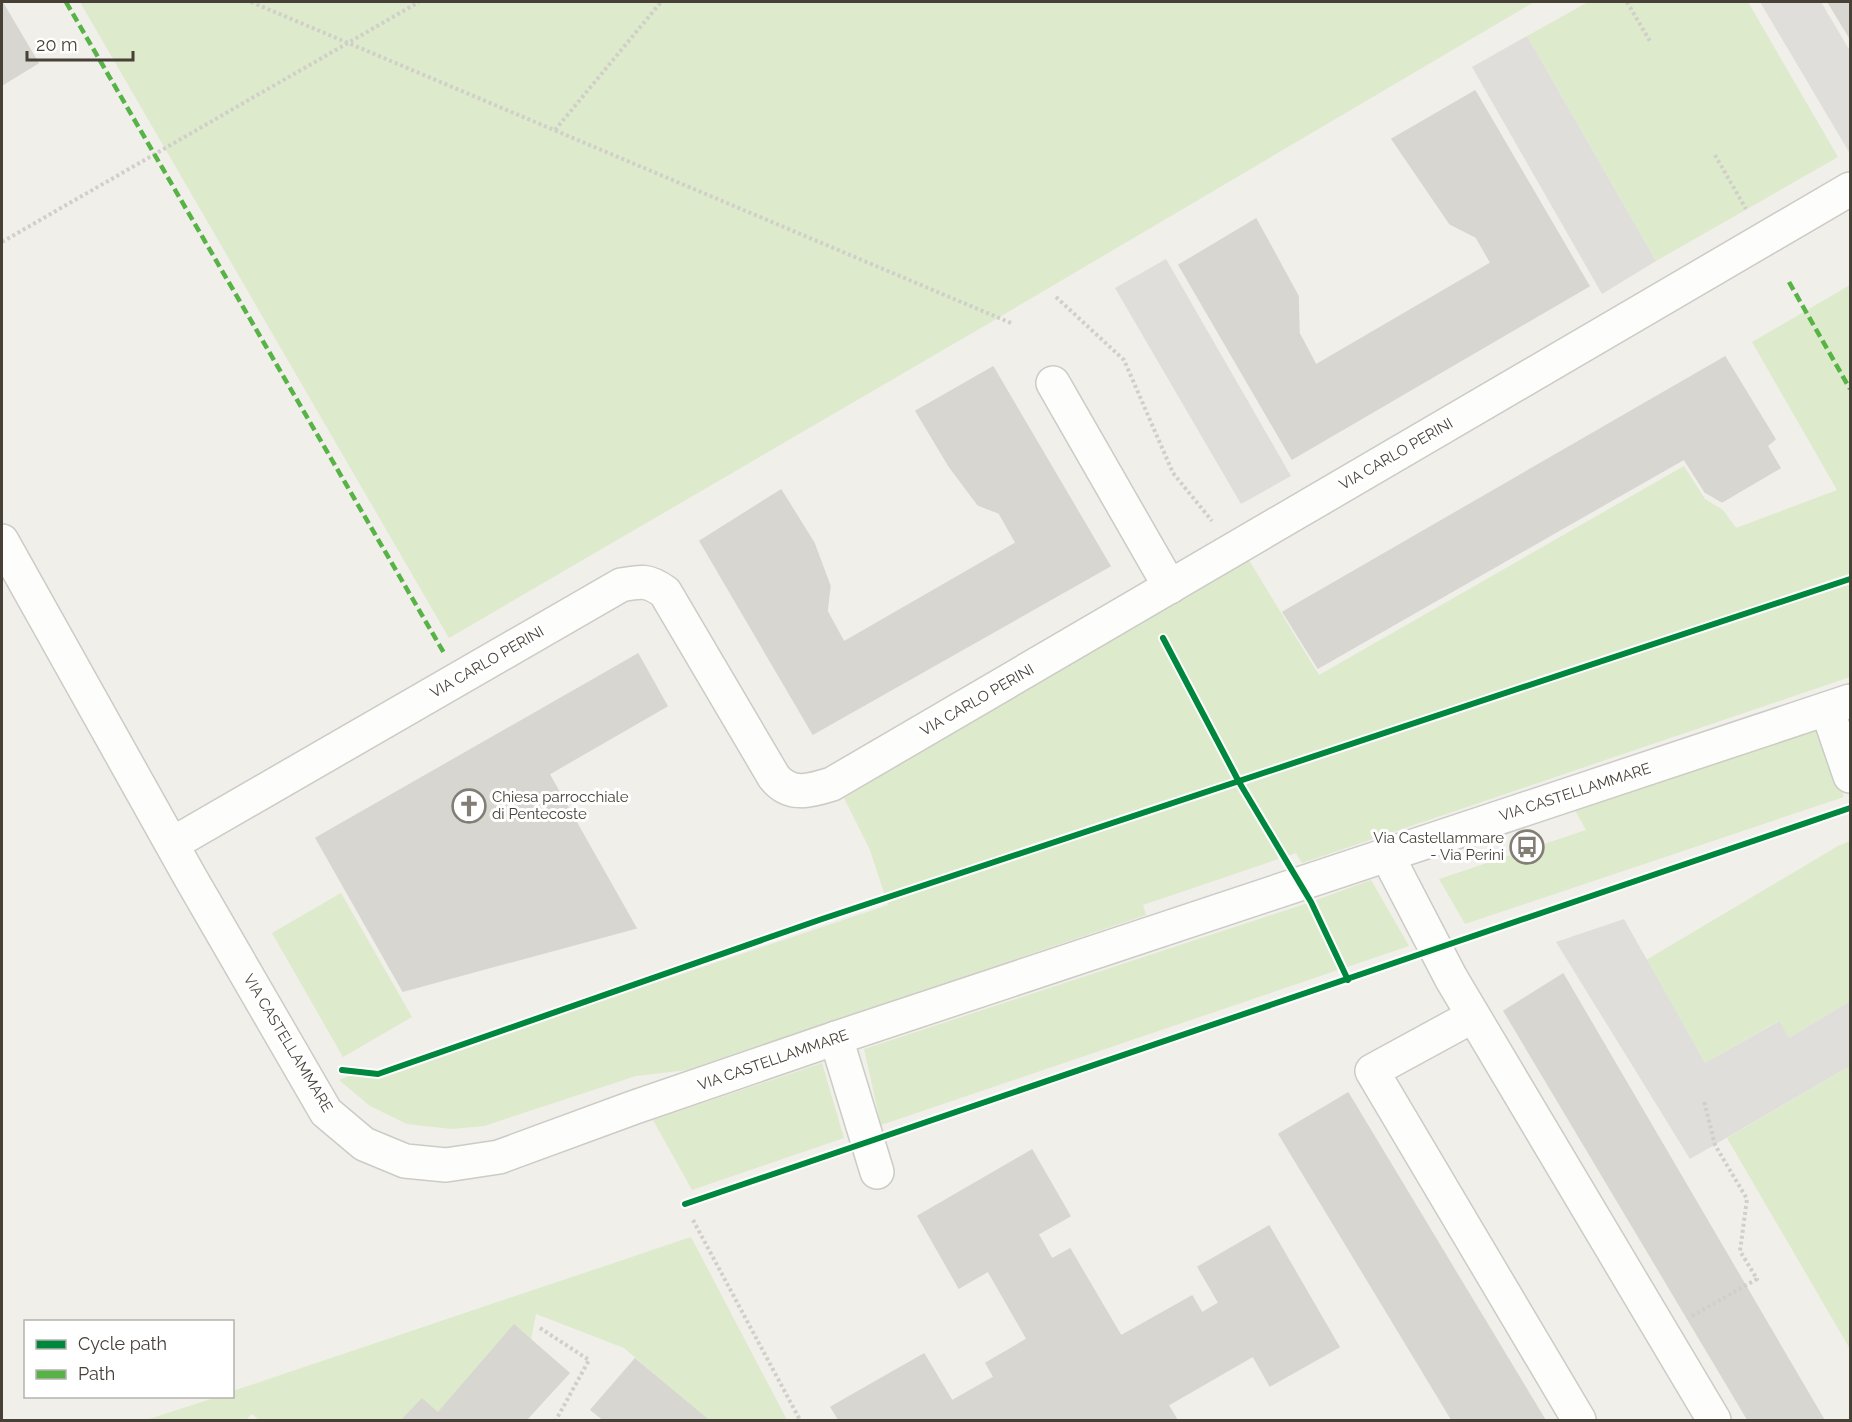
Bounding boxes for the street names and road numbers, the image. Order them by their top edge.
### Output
street label: VIA CARLO PERINI [1336,414,1456,494]
street label: VIA CARLO PERINI [427,622,547,702]
street label: VIA CARLO PERINI [917,660,1037,740]
street label: VIA CASTELLAMMARE [1497,759,1653,825]
street label: VIA CASTELLAMMARE [240,971,336,1115]
street label: VIA CASTELLAMMARE [695,1026,851,1094]

